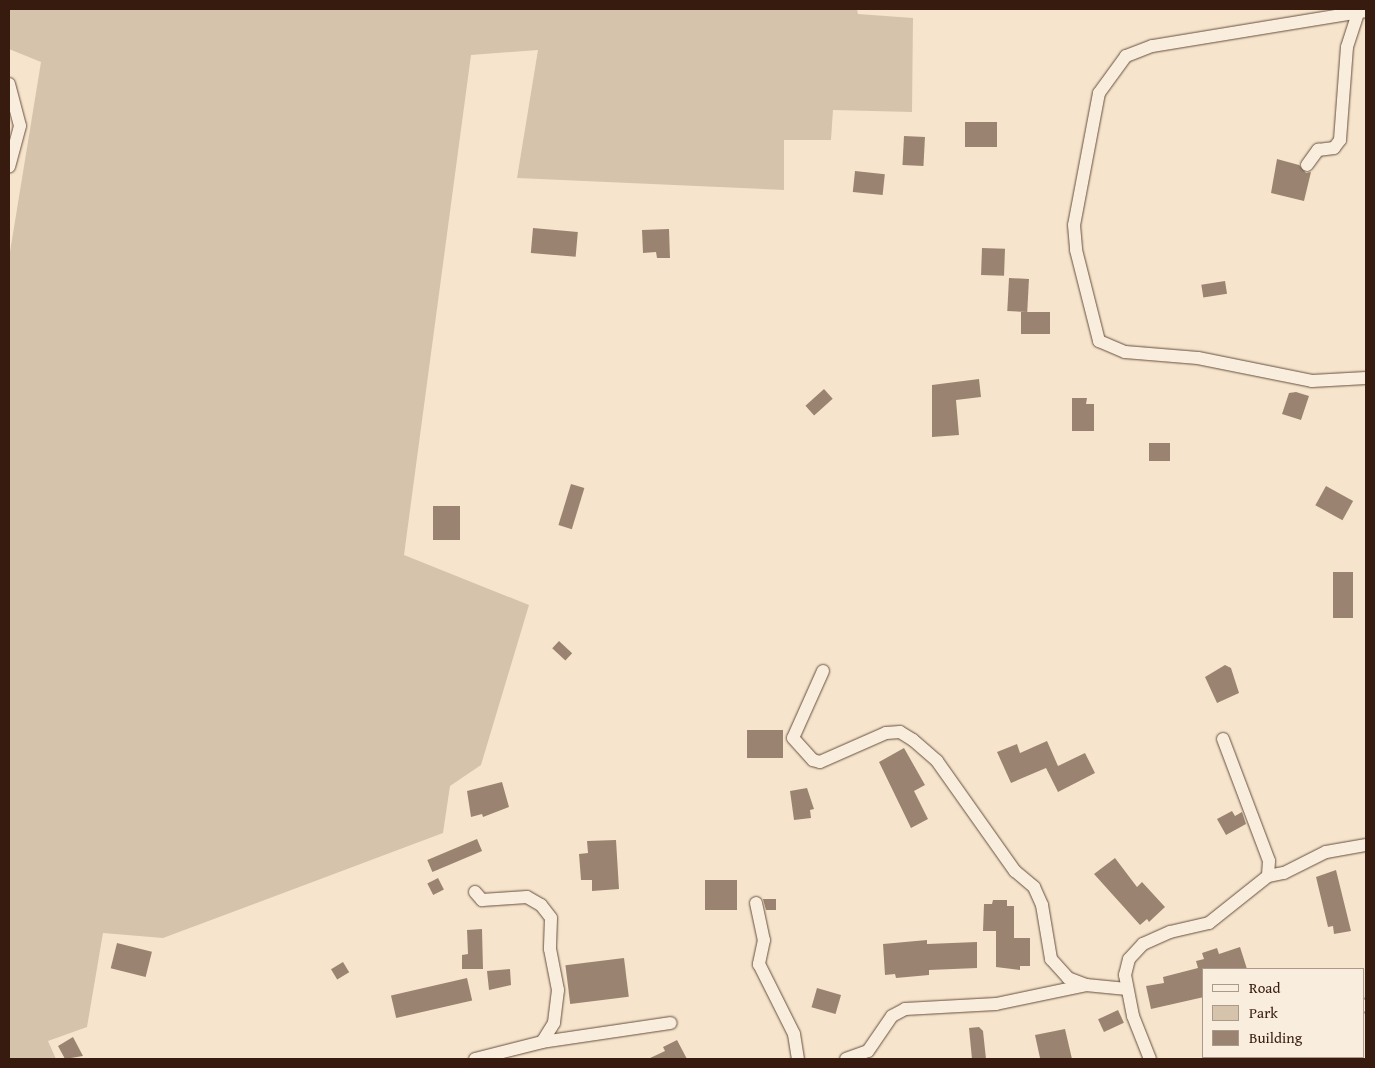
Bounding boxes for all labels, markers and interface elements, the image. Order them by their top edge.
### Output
legend [1202,968,1365,1058]
text: Road [1249,977,1280,998]
text: Park [1249,1002,1278,1023]
text: Building [1249,1027,1302,1048]

